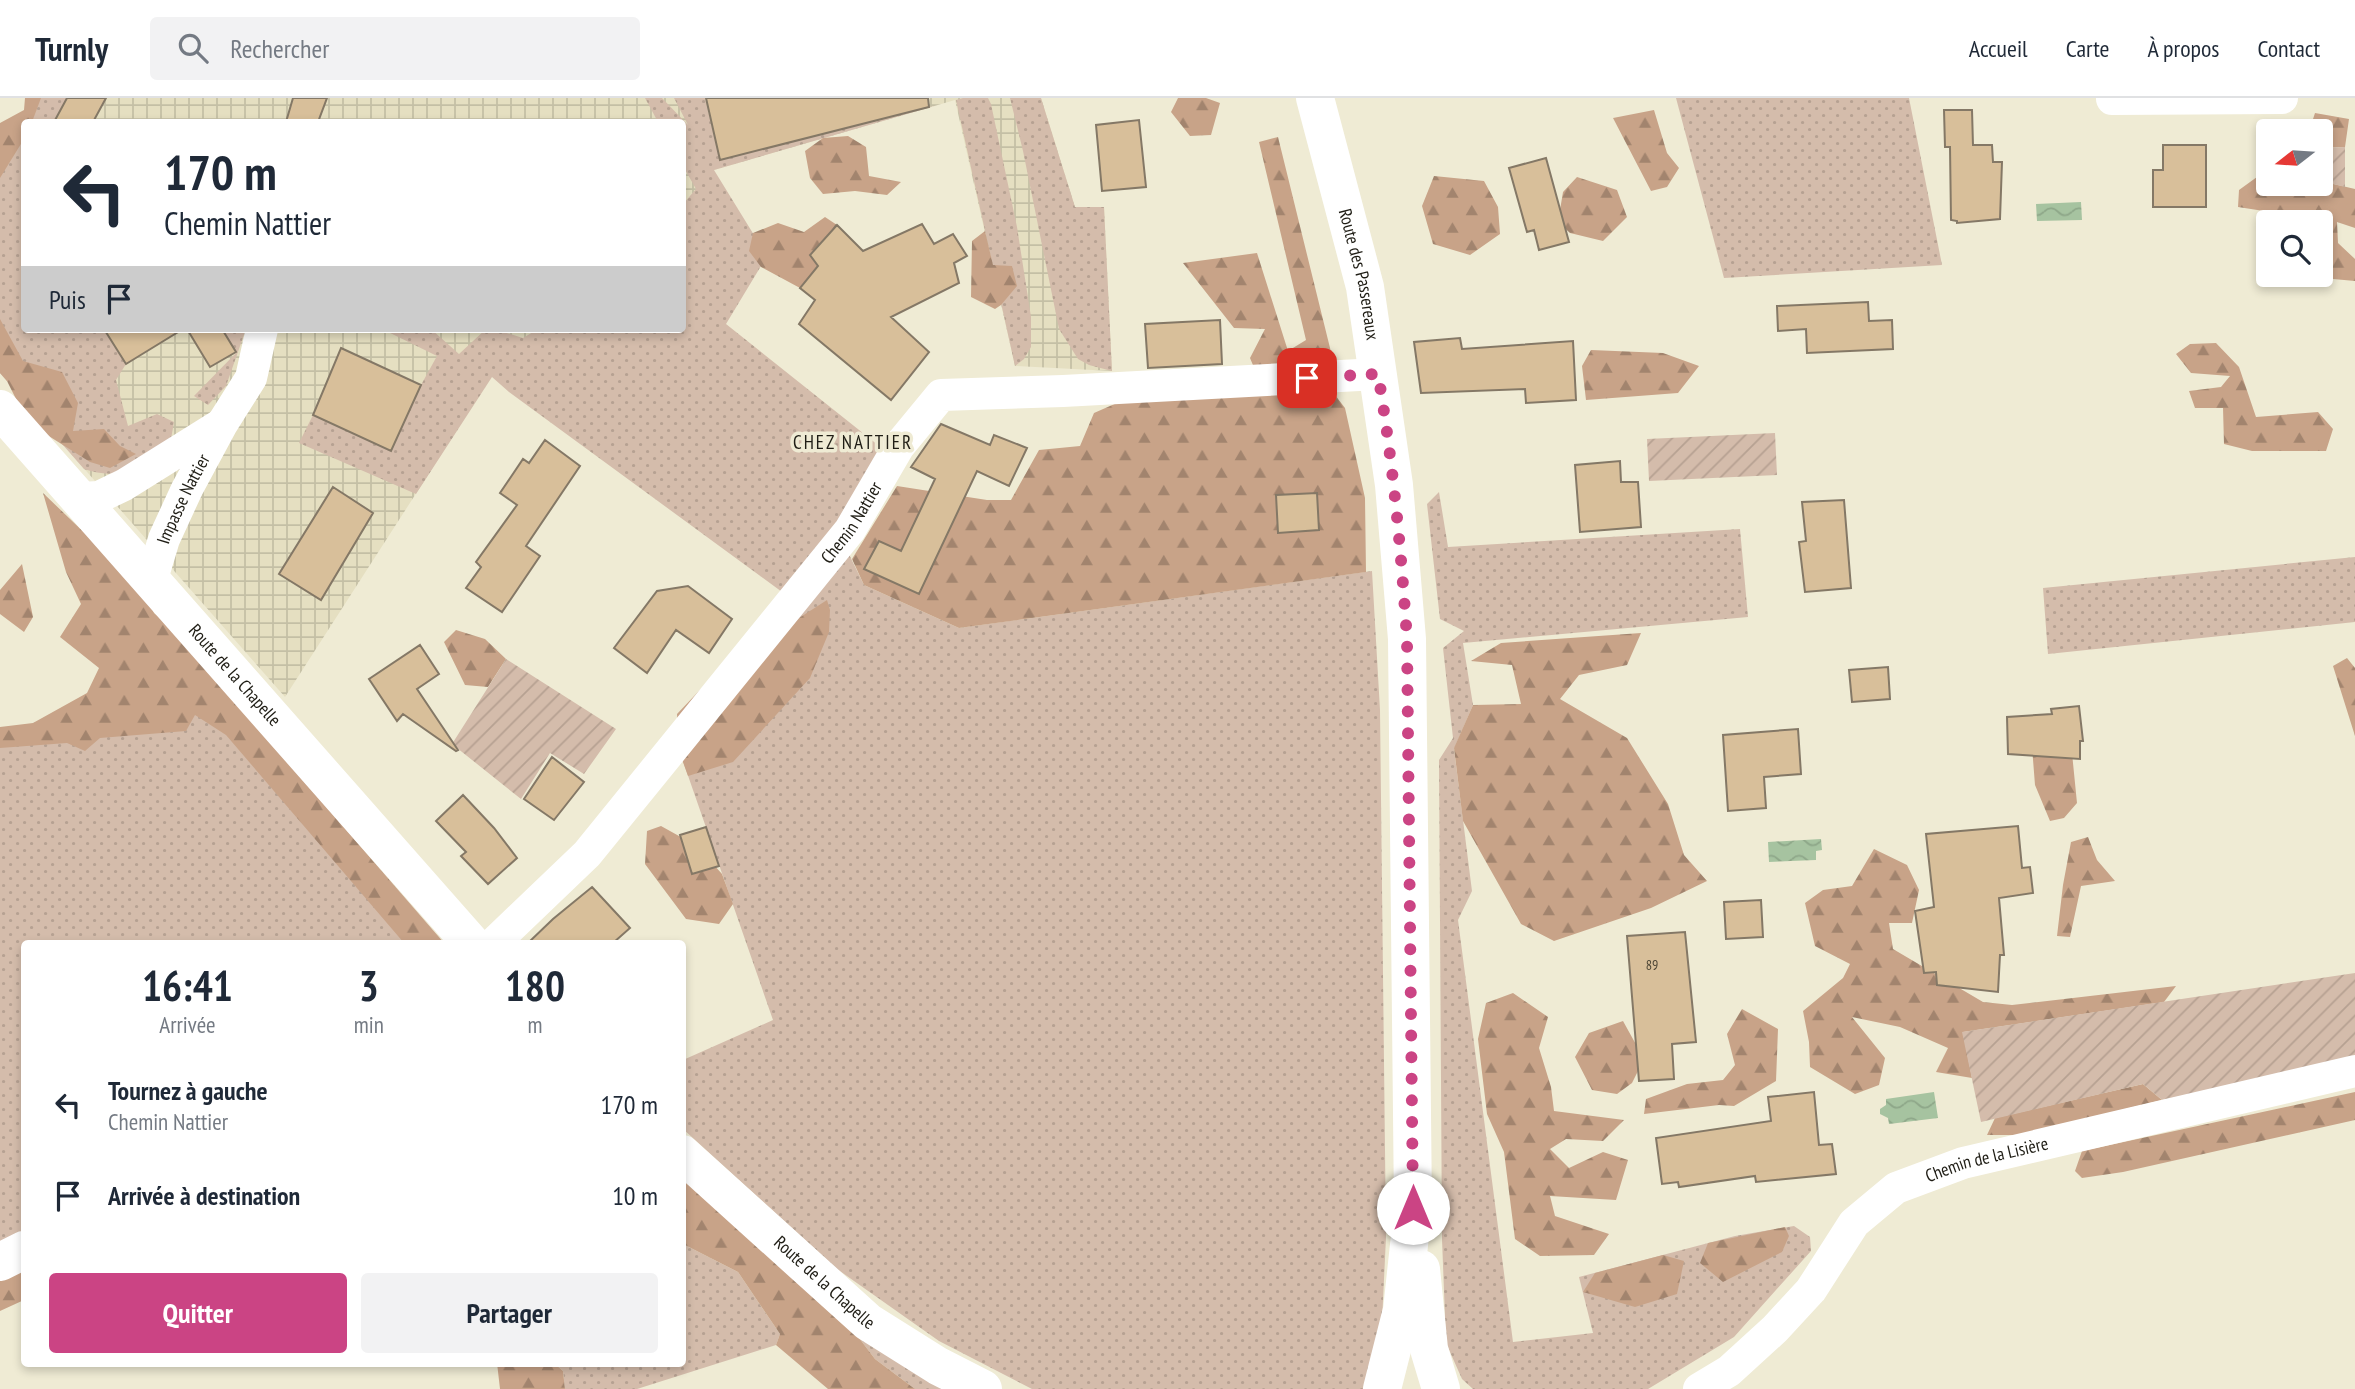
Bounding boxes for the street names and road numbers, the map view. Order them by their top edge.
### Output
street label: Route des Passereaux [1334,206,1385,342]
street label: Impasse Nattier [151,450,215,546]
street label: Chemin Nattier [815,477,887,568]
street label: Route de la Chapelle [184,619,286,731]
street label: Chemin de la Lisière [1922,1131,2050,1187]
street label: Route de la Chapelle [769,1231,879,1334]

